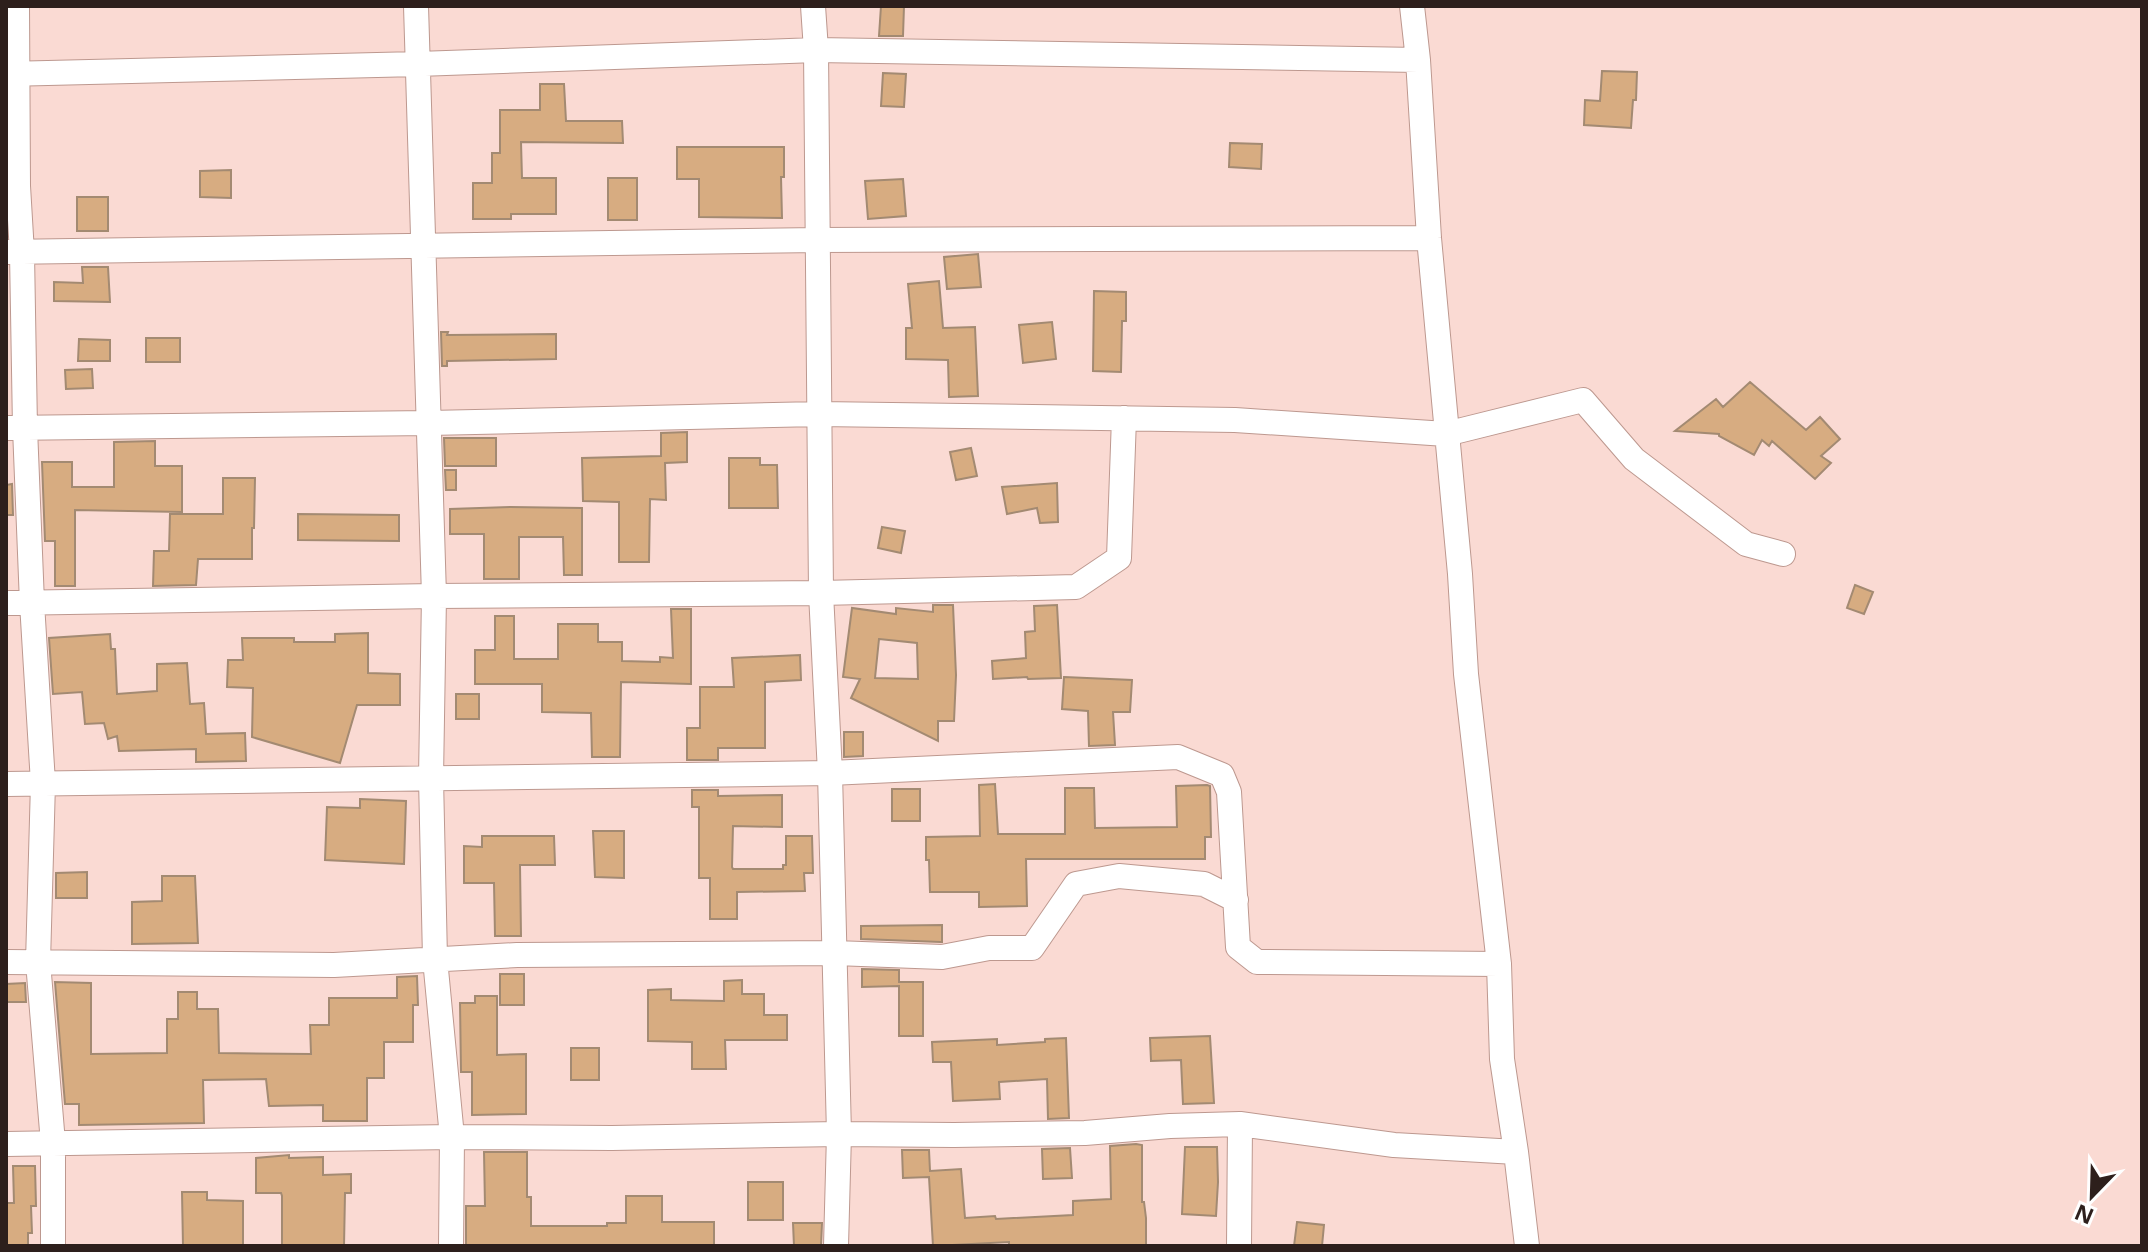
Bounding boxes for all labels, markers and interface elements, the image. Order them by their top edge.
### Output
north arrow [2052,1156,2132,1236]
text: N [2070,1198,2098,1233]

